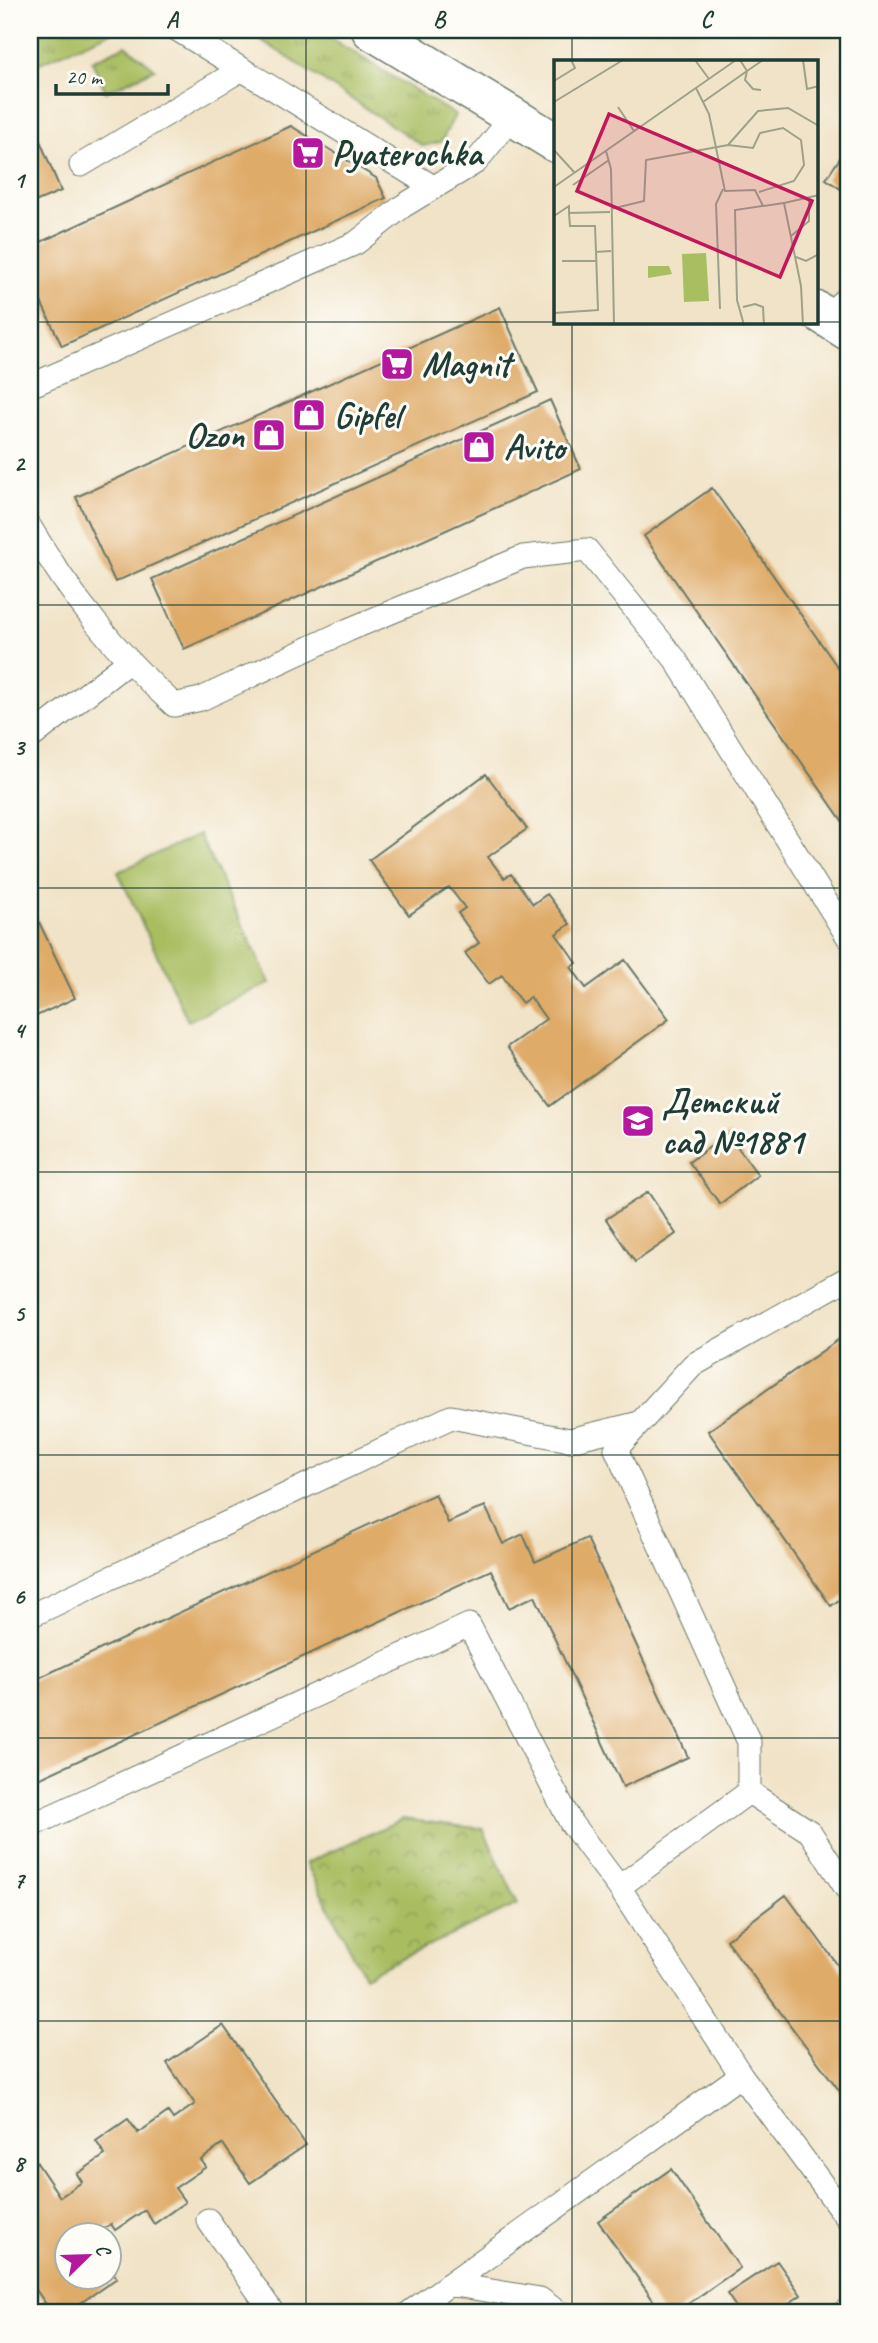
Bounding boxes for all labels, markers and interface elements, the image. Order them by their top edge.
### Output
text: A [166,5,180,34]
text: B [433,5,447,34]
text: C [701,5,715,34]
scale bar [56,52,168,96]
inset map [554,60,818,324]
text: 20 m [66,64,104,90]
place label: Pyaterochka [332,131,485,176]
supermarket icon: Pyaterochka [289,134,327,172]
text: 1 [14,166,27,195]
place label: Magnit [422,342,516,387]
supermarket icon: Magnit [378,345,416,383]
place label: Gipfel [334,393,407,438]
shop icon: Gipfel [290,396,328,434]
place label: Ozon [186,413,245,458]
shop icon: Ozon [250,416,288,454]
place label: Avito [504,425,568,470]
shop icon: Avito [460,428,498,466]
text: 2 [14,449,27,478]
text: 3 [14,733,27,762]
text: 4 [14,1016,27,1045]
place label: Детский сад №1881 [662,1079,807,1164]
school or university icon: Детский сад №1881 [619,1102,657,1140]
text: 5 [14,1299,26,1328]
text: 6 [14,1582,27,1611]
text: 7 [14,1866,27,1895]
text: 8 [14,2149,27,2178]
north arrow [52,2220,122,2290]
text: С [90,2241,117,2261]

